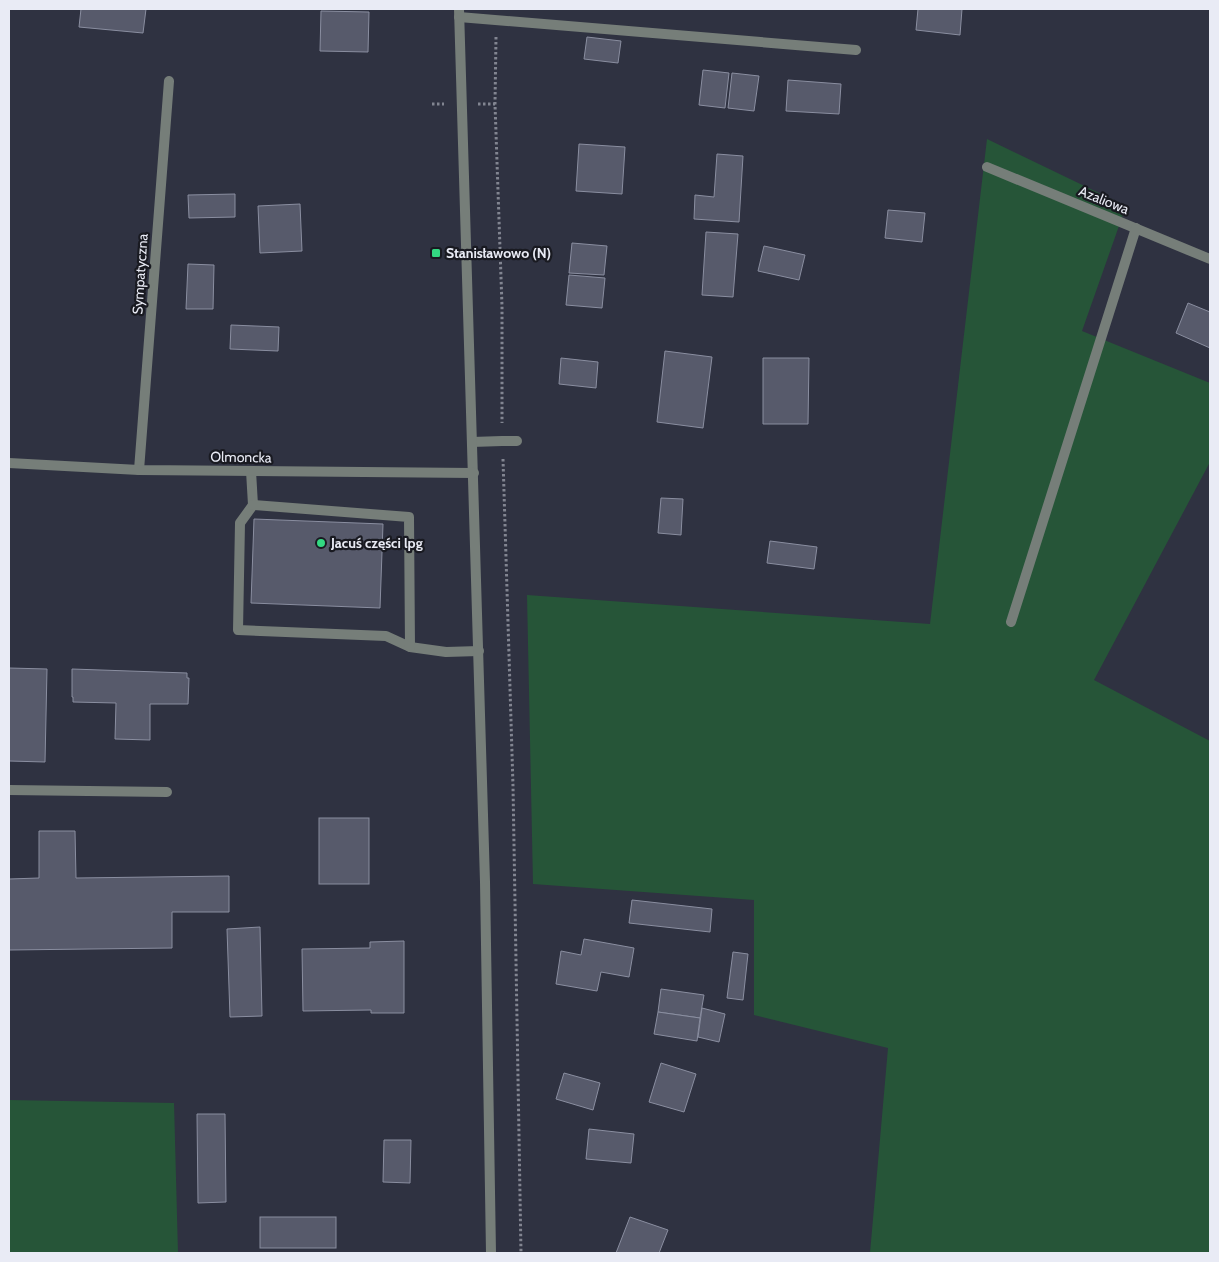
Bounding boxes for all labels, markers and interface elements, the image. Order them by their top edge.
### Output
street label: Azaliowa [1076,182,1132,218]
street label: Sympatyczna [128,233,152,315]
place label: Stanisławowo (N) [446,244,551,262]
marker: Stanisławowo (N) [430,247,442,259]
street label: Olmoncka [210,447,272,467]
place label: Jacuś części lpg [330,534,423,552]
marker: Jacuś części lpg [315,537,327,549]

